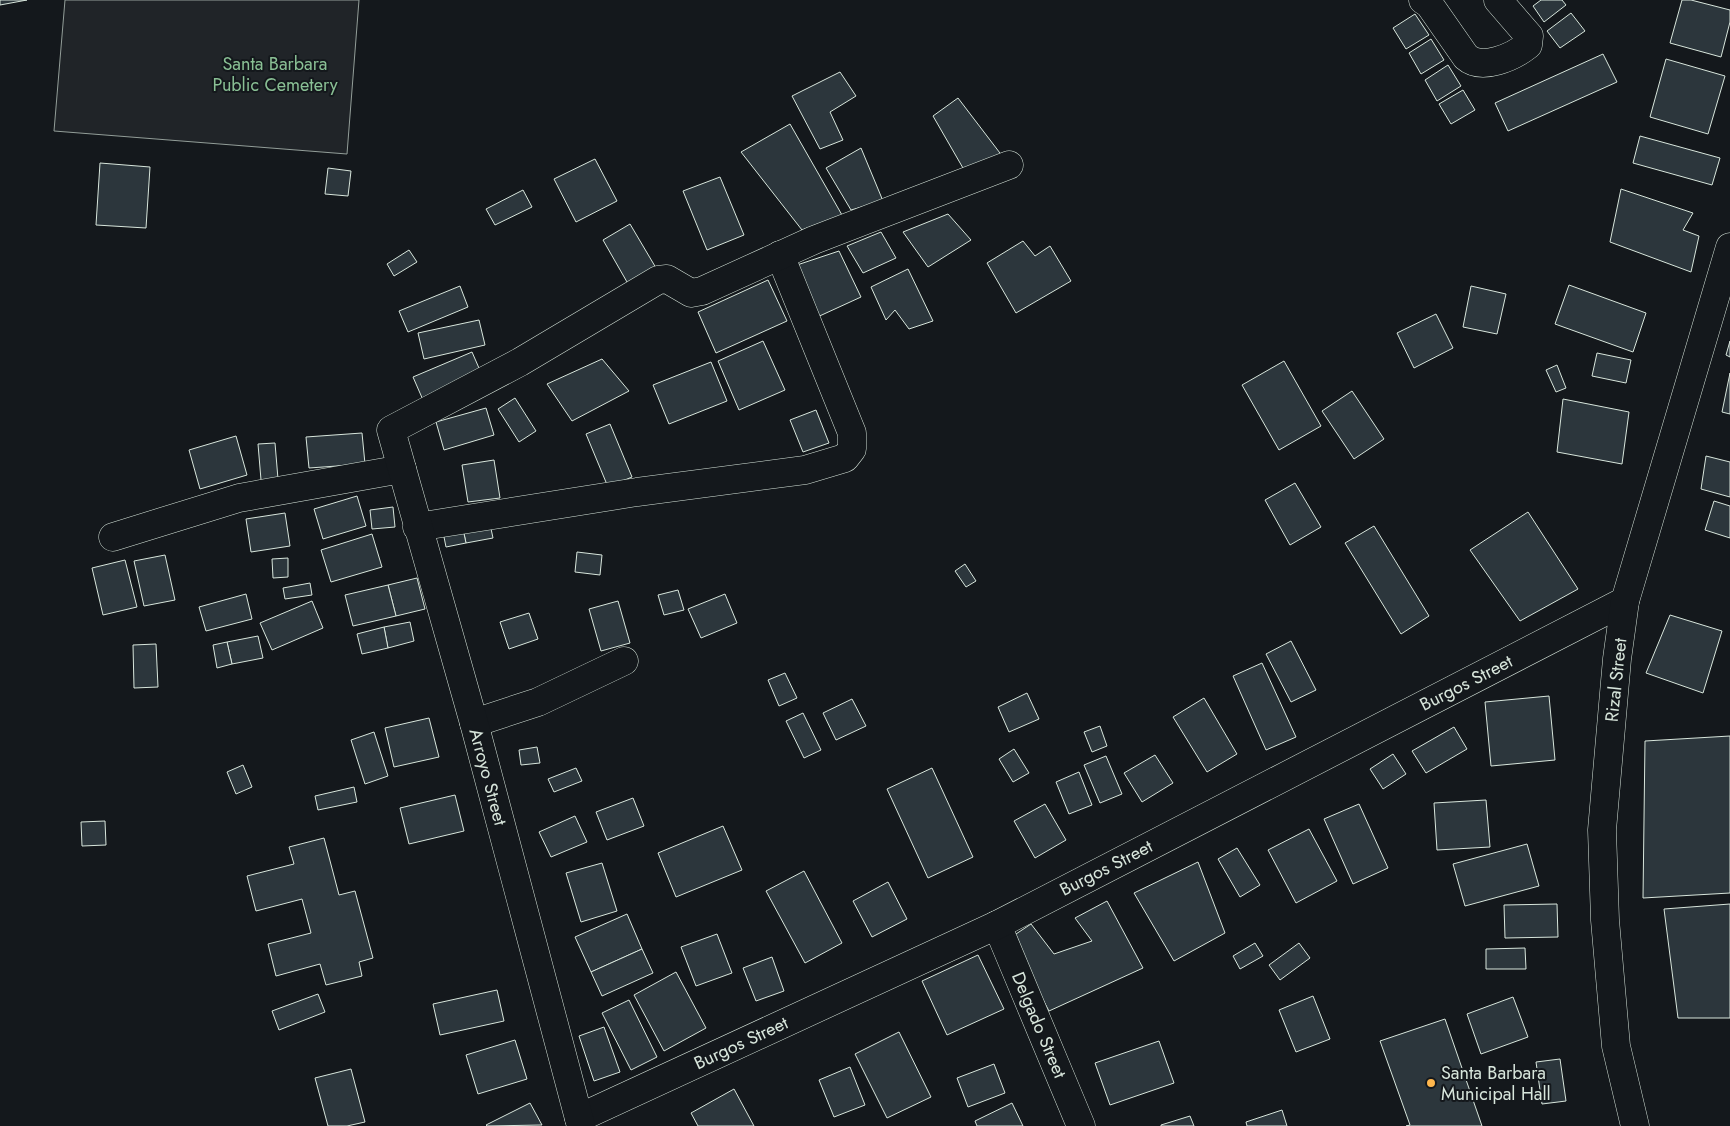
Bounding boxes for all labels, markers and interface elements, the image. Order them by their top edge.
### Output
park label: Santa Barbara Public Cemetery [212,51,338,98]
street label: Rizal Street [1599,636,1633,723]
street label: Burgos Street [1415,648,1518,718]
street label: Arroyo Street [463,726,514,829]
street label: Burgos Street [1055,833,1158,903]
street label: Delgado Street [1005,968,1073,1083]
street label: Burgos Street [690,1010,793,1076]
place label: Santa Barbara Municipal Hall [1441,1060,1551,1107]
marker: Santa Barbara Municipal Hall [1425,1077,1437,1089]

